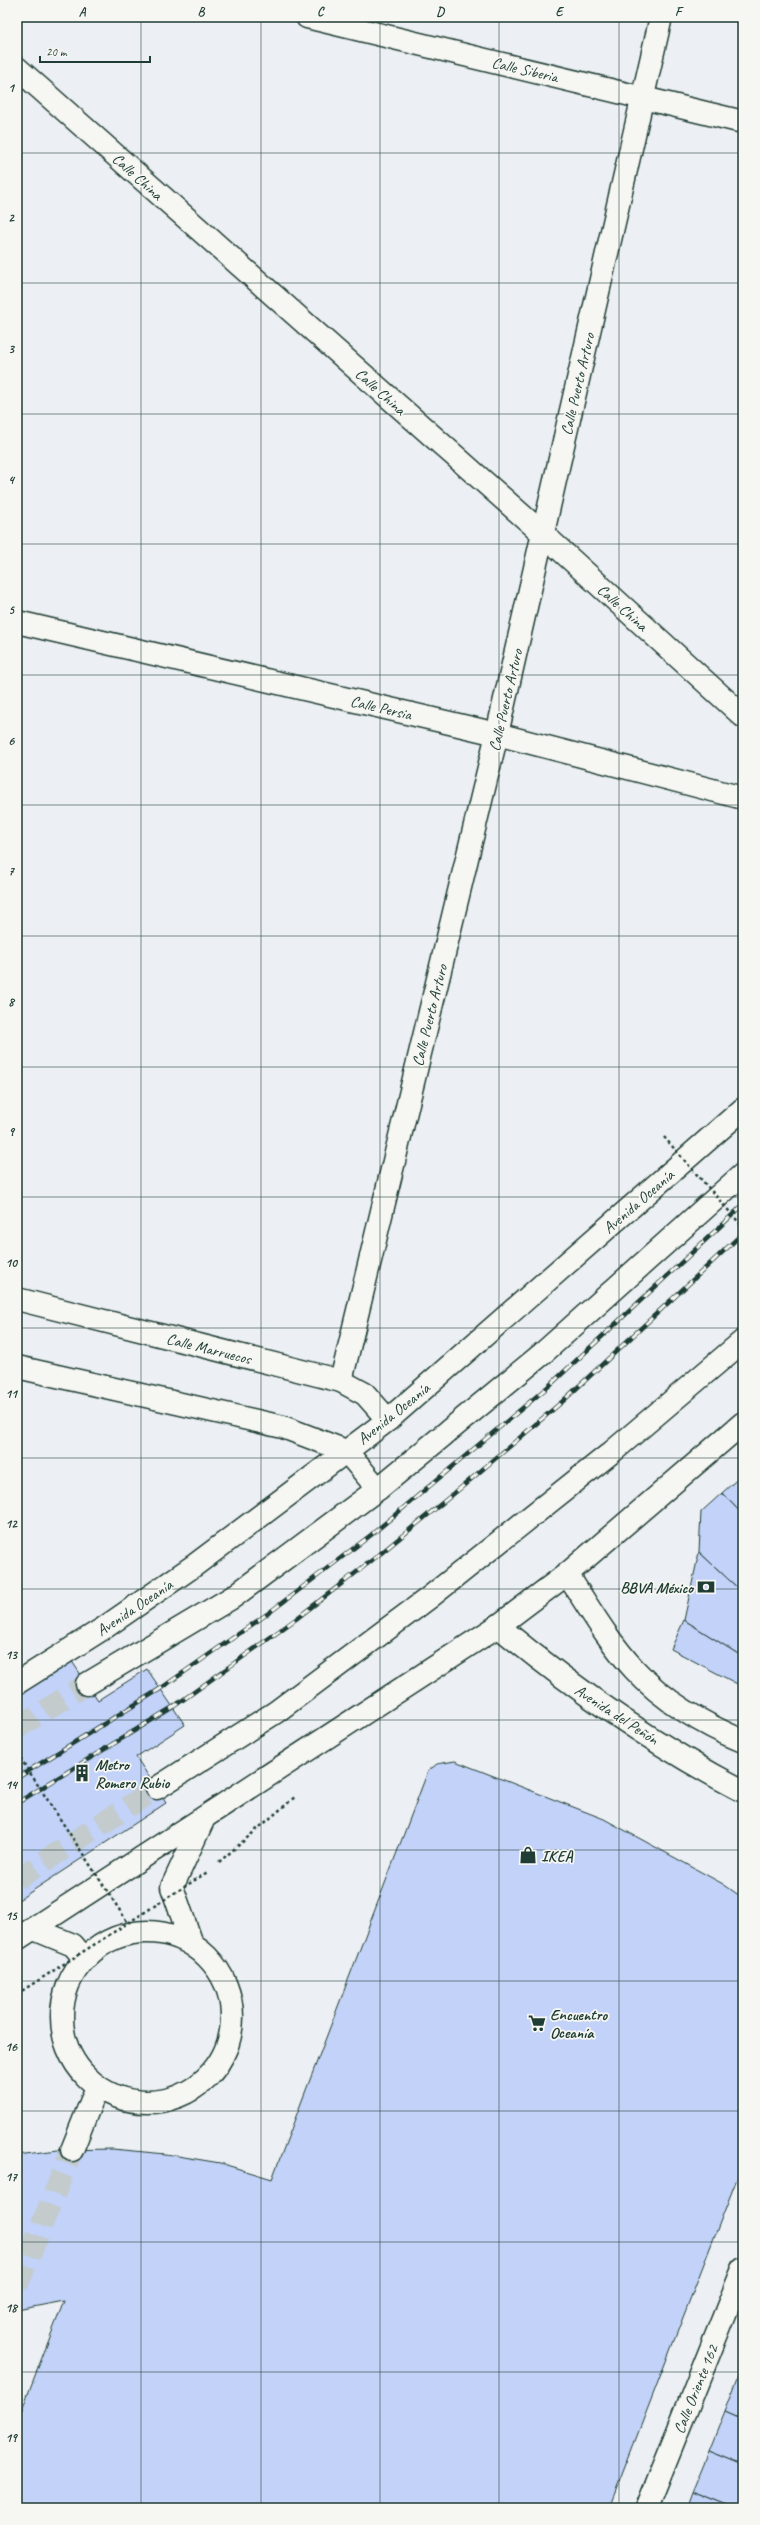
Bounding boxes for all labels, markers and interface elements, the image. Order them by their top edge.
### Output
text: A [79,4,87,20]
text: B [198,4,206,20]
text: C [317,4,325,20]
text: D [436,4,445,20]
text: E [556,4,565,20]
text: F [675,4,684,20]
scale bar [40,38,150,64]
text: 20 m [46,44,68,60]
street label: Calle Siberia [490,53,561,88]
text: 1 [8,80,16,96]
street label: Calle China [108,149,168,205]
text: 2 [8,210,15,226]
street label: Calle Puerto Arturo [557,330,600,437]
text: 3 [8,341,15,357]
street label: Calle China [351,364,411,420]
text: 4 [8,472,16,488]
street label: Calle China [593,580,653,636]
text: 5 [8,602,15,618]
street label: Calle Puerto Arturo [485,646,528,753]
street label: Calle Persia [348,691,415,725]
text: 6 [8,733,15,749]
text: 7 [8,863,15,879]
street label: Calle Puerto Arturo [408,961,453,1068]
text: 8 [8,994,16,1010]
text: 9 [8,1124,15,1140]
street label: Avenida Oceanía [599,1165,679,1238]
text: 10 [5,1255,18,1271]
street label: Calle Marruecos [164,1329,255,1370]
street label: Avenida Oceanía [353,1378,435,1449]
text: 11 [5,1386,19,1402]
text: 12 [5,1516,18,1532]
street label: Avenida Oceanía [93,1574,177,1641]
bank icon: BBVA México [696,1577,716,1597]
place label: BBVA México [620,1578,695,1598]
text: 13 [5,1647,18,1663]
street label: Avenida del Peñón [571,1680,663,1750]
place label: Metro Romero Rubio [95,1755,171,1793]
building icon: Metro Romero Rubio [72,1763,92,1783]
text: 14 [5,1777,19,1793]
shop icon: IKEA [518,1845,538,1865]
place label: IKEA [541,1846,573,1866]
text: 15 [5,1908,18,1924]
place label: Encuentro Oceanía [550,2005,608,2043]
supermarket icon: Encuentro Oceanía [527,2013,547,2033]
text: 16 [5,2039,18,2055]
text: 17 [5,2169,18,2185]
text: 18 [5,2300,19,2316]
street label: Calle Oriente 162 [669,2340,723,2437]
text: 19 [5,2430,18,2446]

